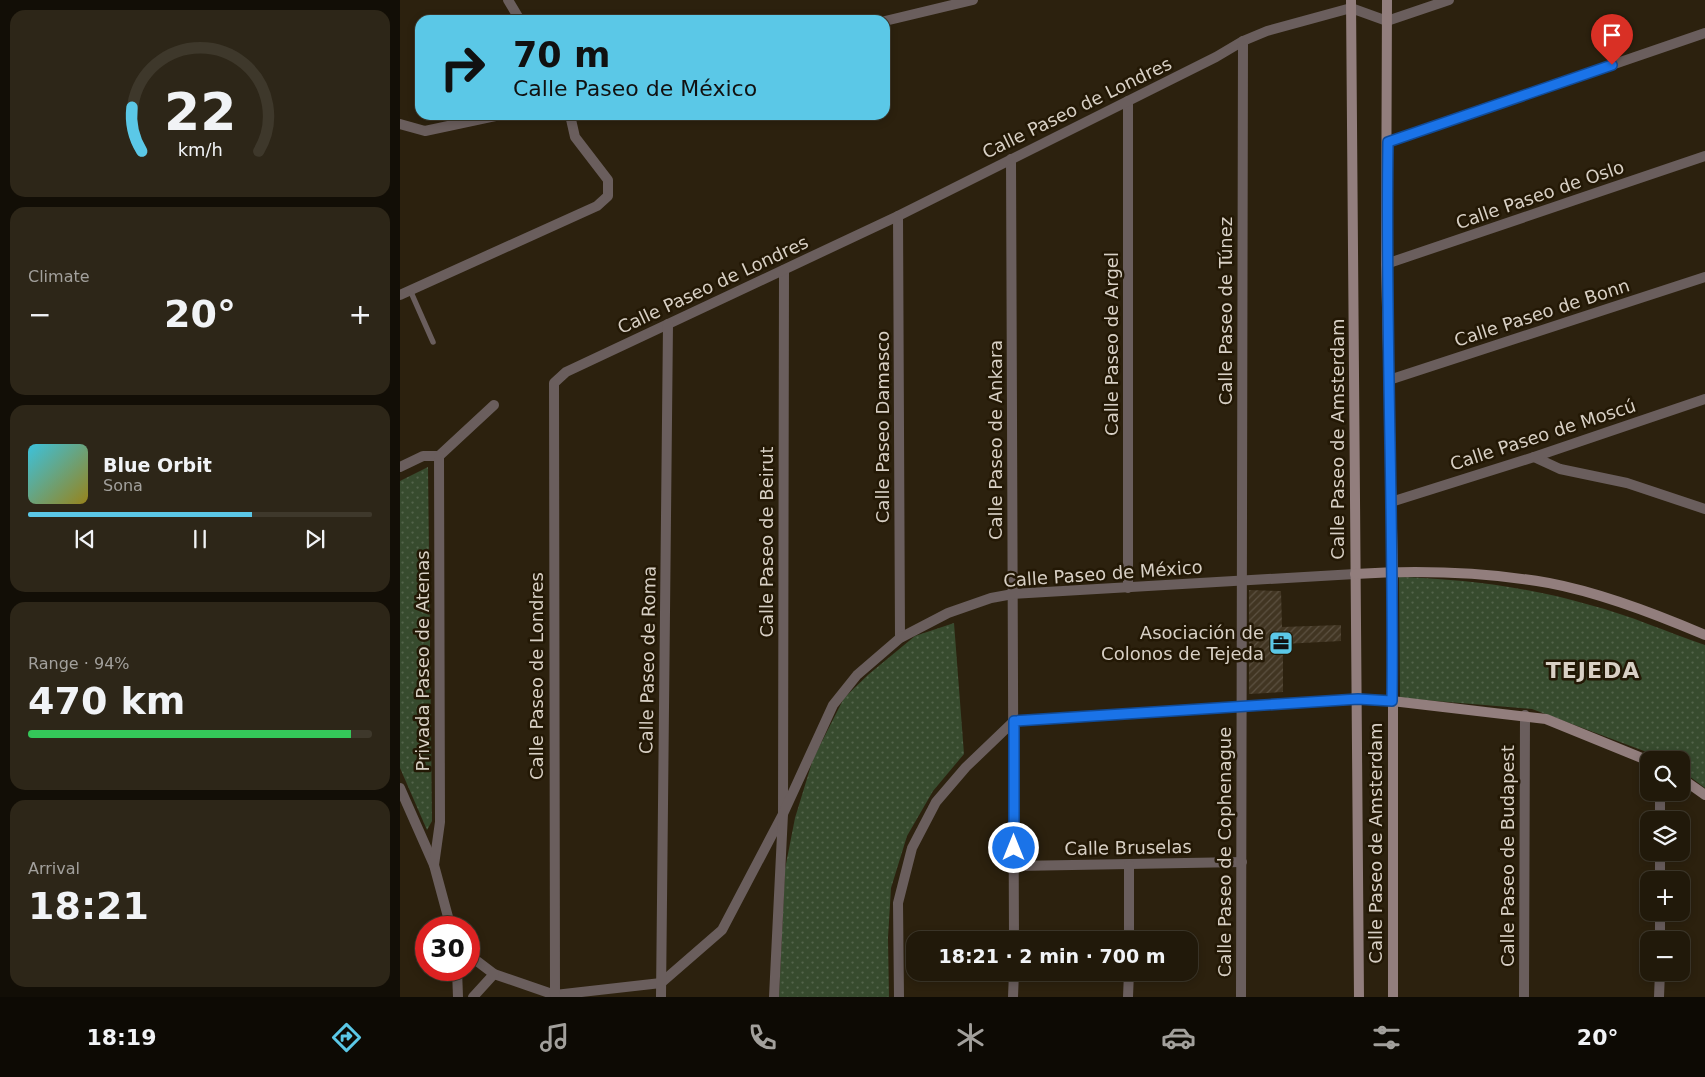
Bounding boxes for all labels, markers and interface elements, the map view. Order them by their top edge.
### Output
pin [1591,14,1633,65]
icon: arrive [1598,21,1626,49]
icon: right [430,35,495,100]
text: 70 m [513,35,610,75]
street label: Calle Paseo de Londres [979,53,1175,163]
text: Calle Paseo de México [513,76,757,101]
text: 22 [164,82,236,142]
text: km/h [177,139,223,160]
street label: Calle Paseo de Oslo [1453,156,1627,233]
street label: Calle Paseo de Túnez [1215,217,1236,405]
street label: Calle Paseo de Londres [614,231,811,338]
street label: Calle Paseo de Argel [1101,252,1122,436]
text: Climate [28,267,90,286]
street label: Calle Paseo de Bonn [1452,274,1632,351]
text: 20° [164,292,236,336]
text: − [28,298,51,331]
text: + [349,298,372,331]
street label: Calle Paseo de Amsterdam [1327,318,1348,560]
street label: Calle Paseo Damasco [872,331,893,523]
street label: Calle Paseo de Ankara [985,340,1006,540]
street label: Calle Paseo de Moscú [1447,395,1638,475]
street label: Calle Paseo de Beirut [756,446,777,638]
text: Blue Orbit [103,454,212,476]
text: Sona [103,476,143,495]
icon: previous [71,525,99,553]
icon: pause [186,525,214,553]
icon: next [301,525,329,553]
street label: Privada Paseo de Atenas [412,550,433,772]
street label: Calle Paseo de México [1003,556,1203,591]
street label: Calle Paseo de Roma [635,566,660,754]
street label: Calle Paseo de Londres [526,572,547,780]
place label: Asociación de Colonos de Tejeda [1101,622,1264,664]
office icon: Asociación de Colonos de Tejeda [1268,630,1294,656]
text: Range · 94% [28,654,130,673]
district label: TEJEDA [1546,658,1640,683]
text: 470 km [28,679,185,723]
street label: Calle Paseo de Amsterdam [1365,722,1386,964]
street label: Calle Paseo de Cophenague [1214,727,1235,977]
street label: Calle Paseo de Budapest [1497,745,1518,967]
map controls [1640,751,1690,981]
button: search [1640,751,1690,801]
button: layers [1640,811,1690,861]
position arrow [987,821,1039,873]
street label: Calle Bruselas [1064,836,1192,859]
text: Arrival [28,859,80,878]
button: + [1640,871,1690,921]
text: 18:21 [28,884,149,928]
speed limit sign: 30 [415,916,480,981]
button: − [1640,931,1690,981]
text: 18:21 · 2 min · 700 m [938,945,1166,967]
icon: directions [329,1020,364,1055]
icon: music [537,1020,572,1055]
icon: phone [745,1020,780,1055]
icon: climate [953,1020,988,1055]
icon: car [1161,1020,1196,1055]
icon: filters [1369,1020,1404,1055]
text: 18:19 [86,1025,156,1050]
text: 20° [1577,1025,1618,1050]

